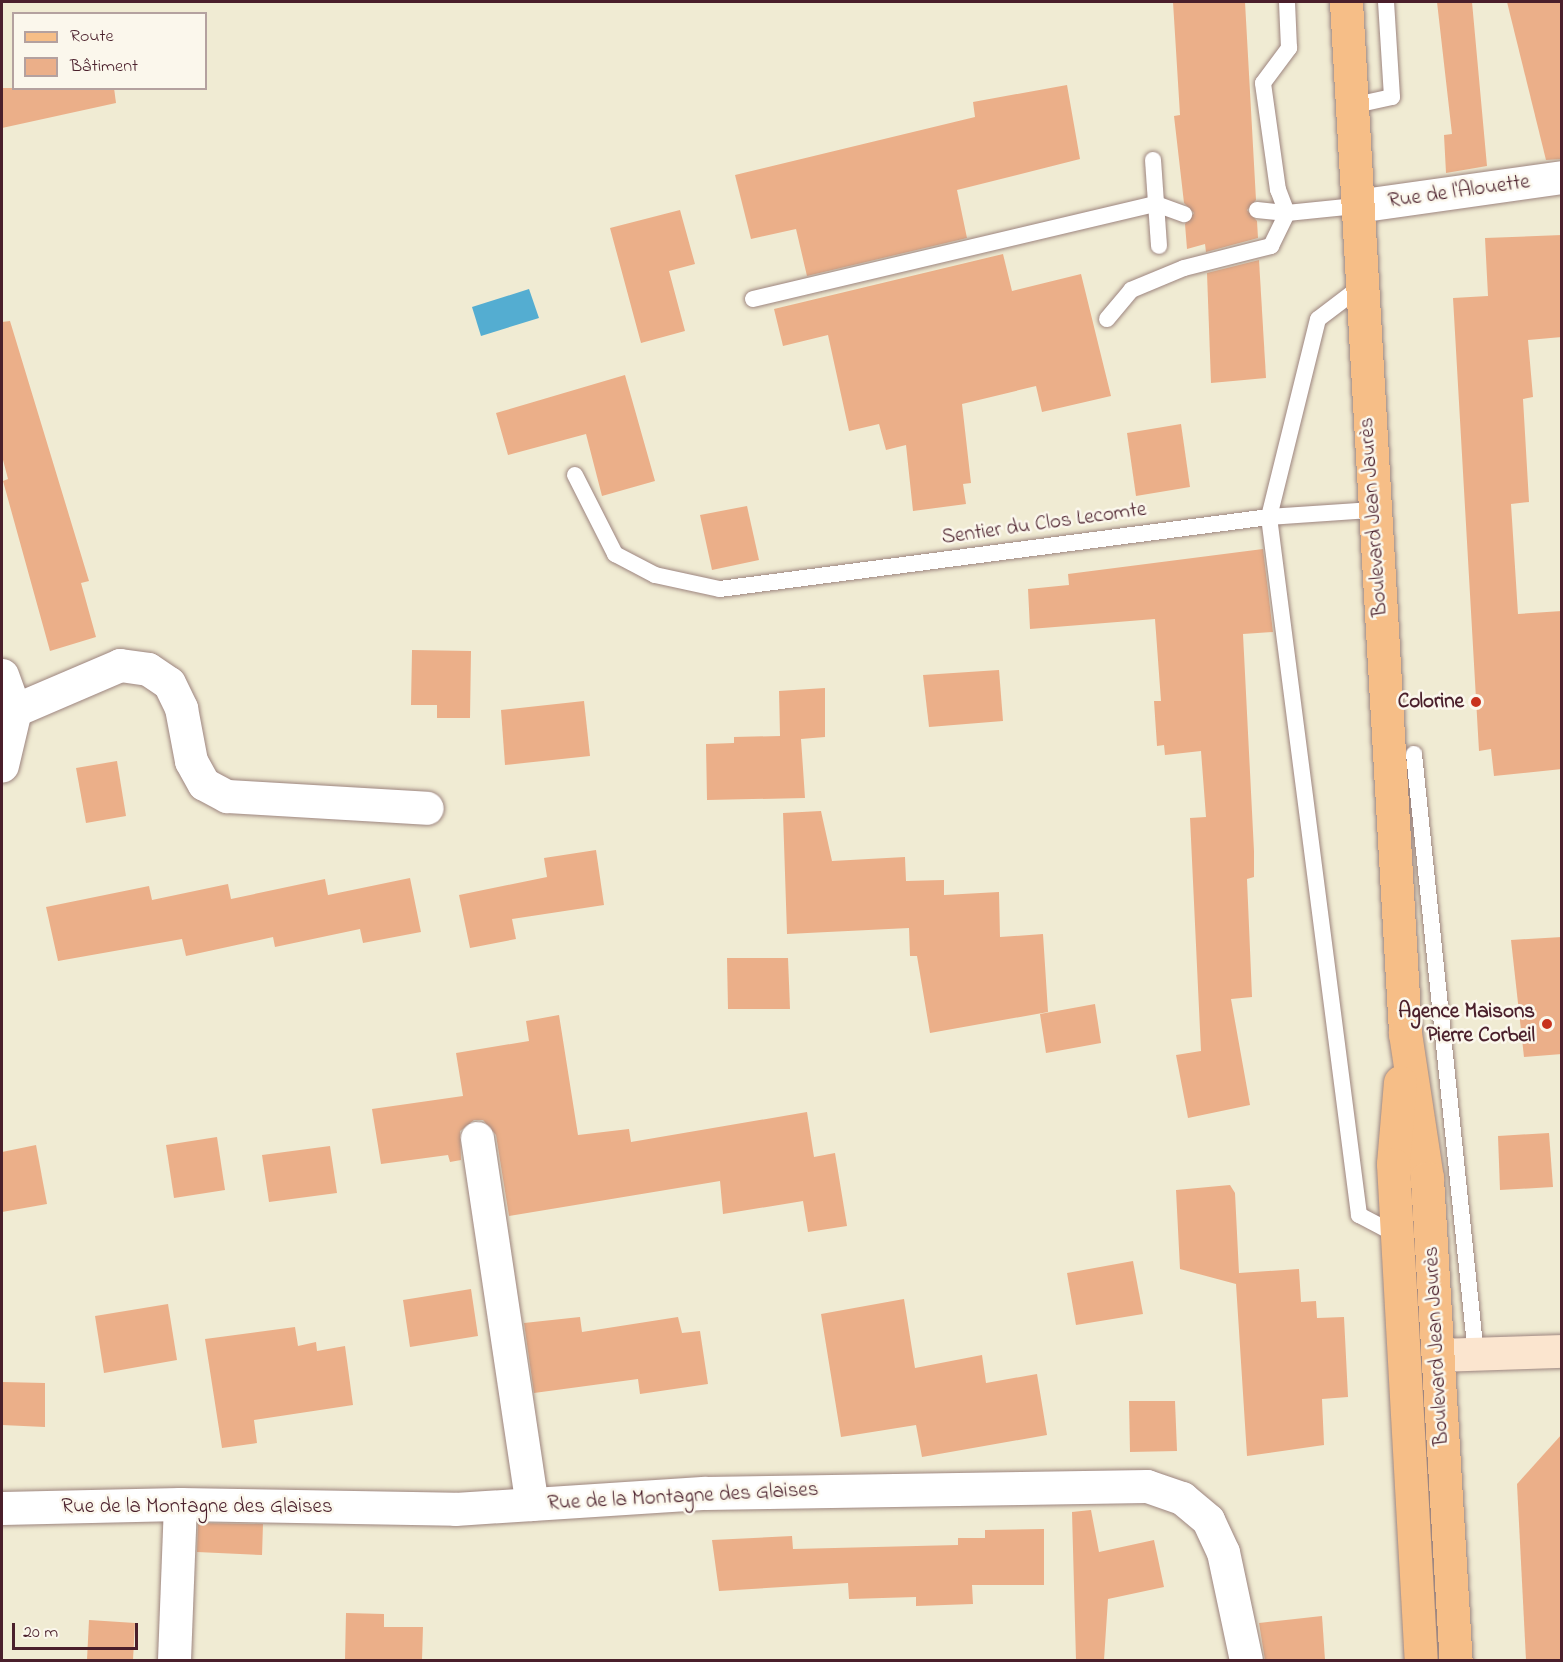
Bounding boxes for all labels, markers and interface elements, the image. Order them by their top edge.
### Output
legend [12,12,207,90]
text: Route [70,24,114,50]
text: Bâtiment [70,54,138,80]
street label: Rue de l'Alouette [1387,170,1531,214]
street label: Boulevard Jean Jaurès [1354,417,1394,617]
street label: Sentier du Clos Lecomte [940,497,1148,551]
place label: Colorine [1398,689,1464,715]
marker: Colorine [1469,695,1483,709]
place label: Agence Maisons Pierre Corbeil [1398,999,1535,1049]
marker: Agence Maisons Pierre Corbeil [1540,1017,1554,1031]
street label: Boulevard Jean Jaurès [1419,1246,1455,1446]
street label: Rue de la Montagne des Glaises [547,1477,819,1517]
street label: Rue de la Montagne des Glaises [61,1494,333,1520]
scale bar [15,1611,141,1649]
text: 20 m [23,1620,58,1646]

